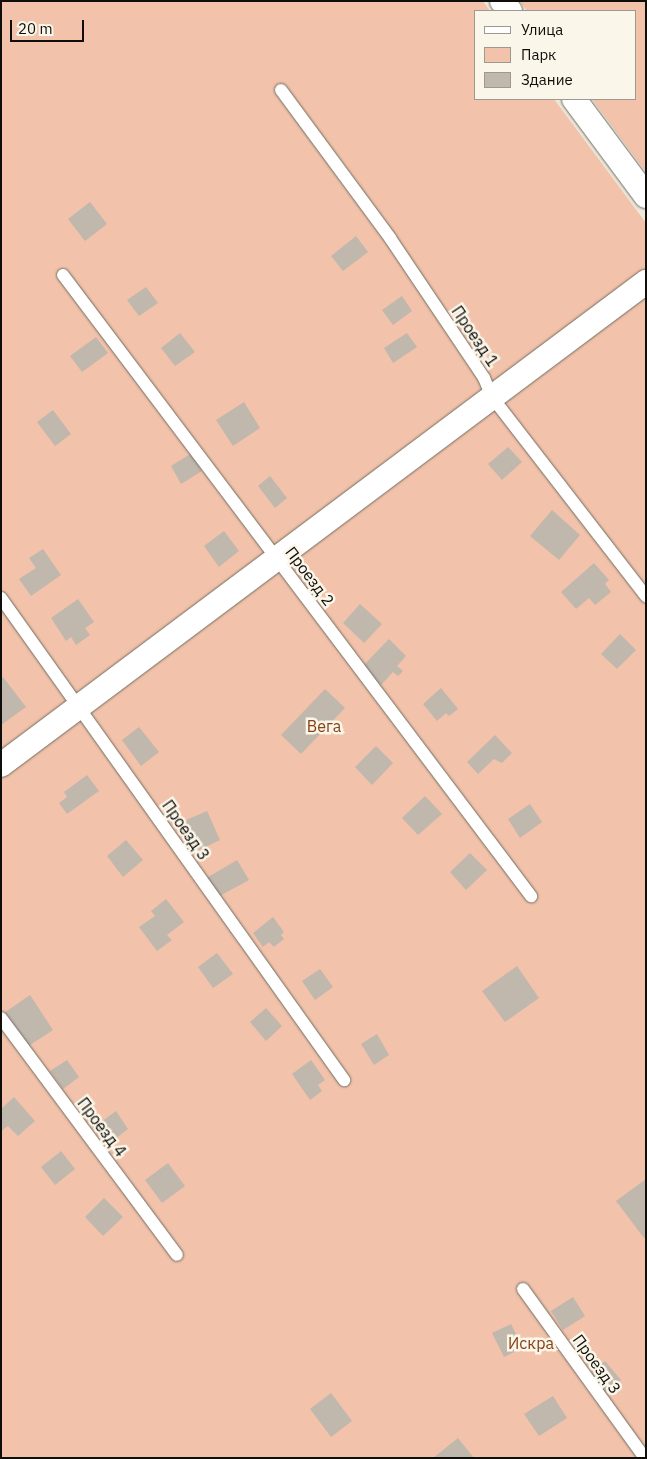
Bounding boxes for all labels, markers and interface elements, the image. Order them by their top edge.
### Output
scale bar [12,10,86,42]
legend [474,10,637,100]
text: 20 m [18,19,53,38]
text: Улица [521,20,563,39]
text: Парк [521,45,556,64]
text: Здание [521,70,573,89]
street label: Проезд 1 [448,302,502,370]
street label: Проезд 2 [282,543,338,609]
park label: Вега [307,716,341,736]
street label: Проезд 3 [158,796,214,864]
street label: Проезд 4 [74,1094,130,1160]
street label: Проезд 3 [569,1330,625,1398]
park label: Искра [508,1333,554,1353]

